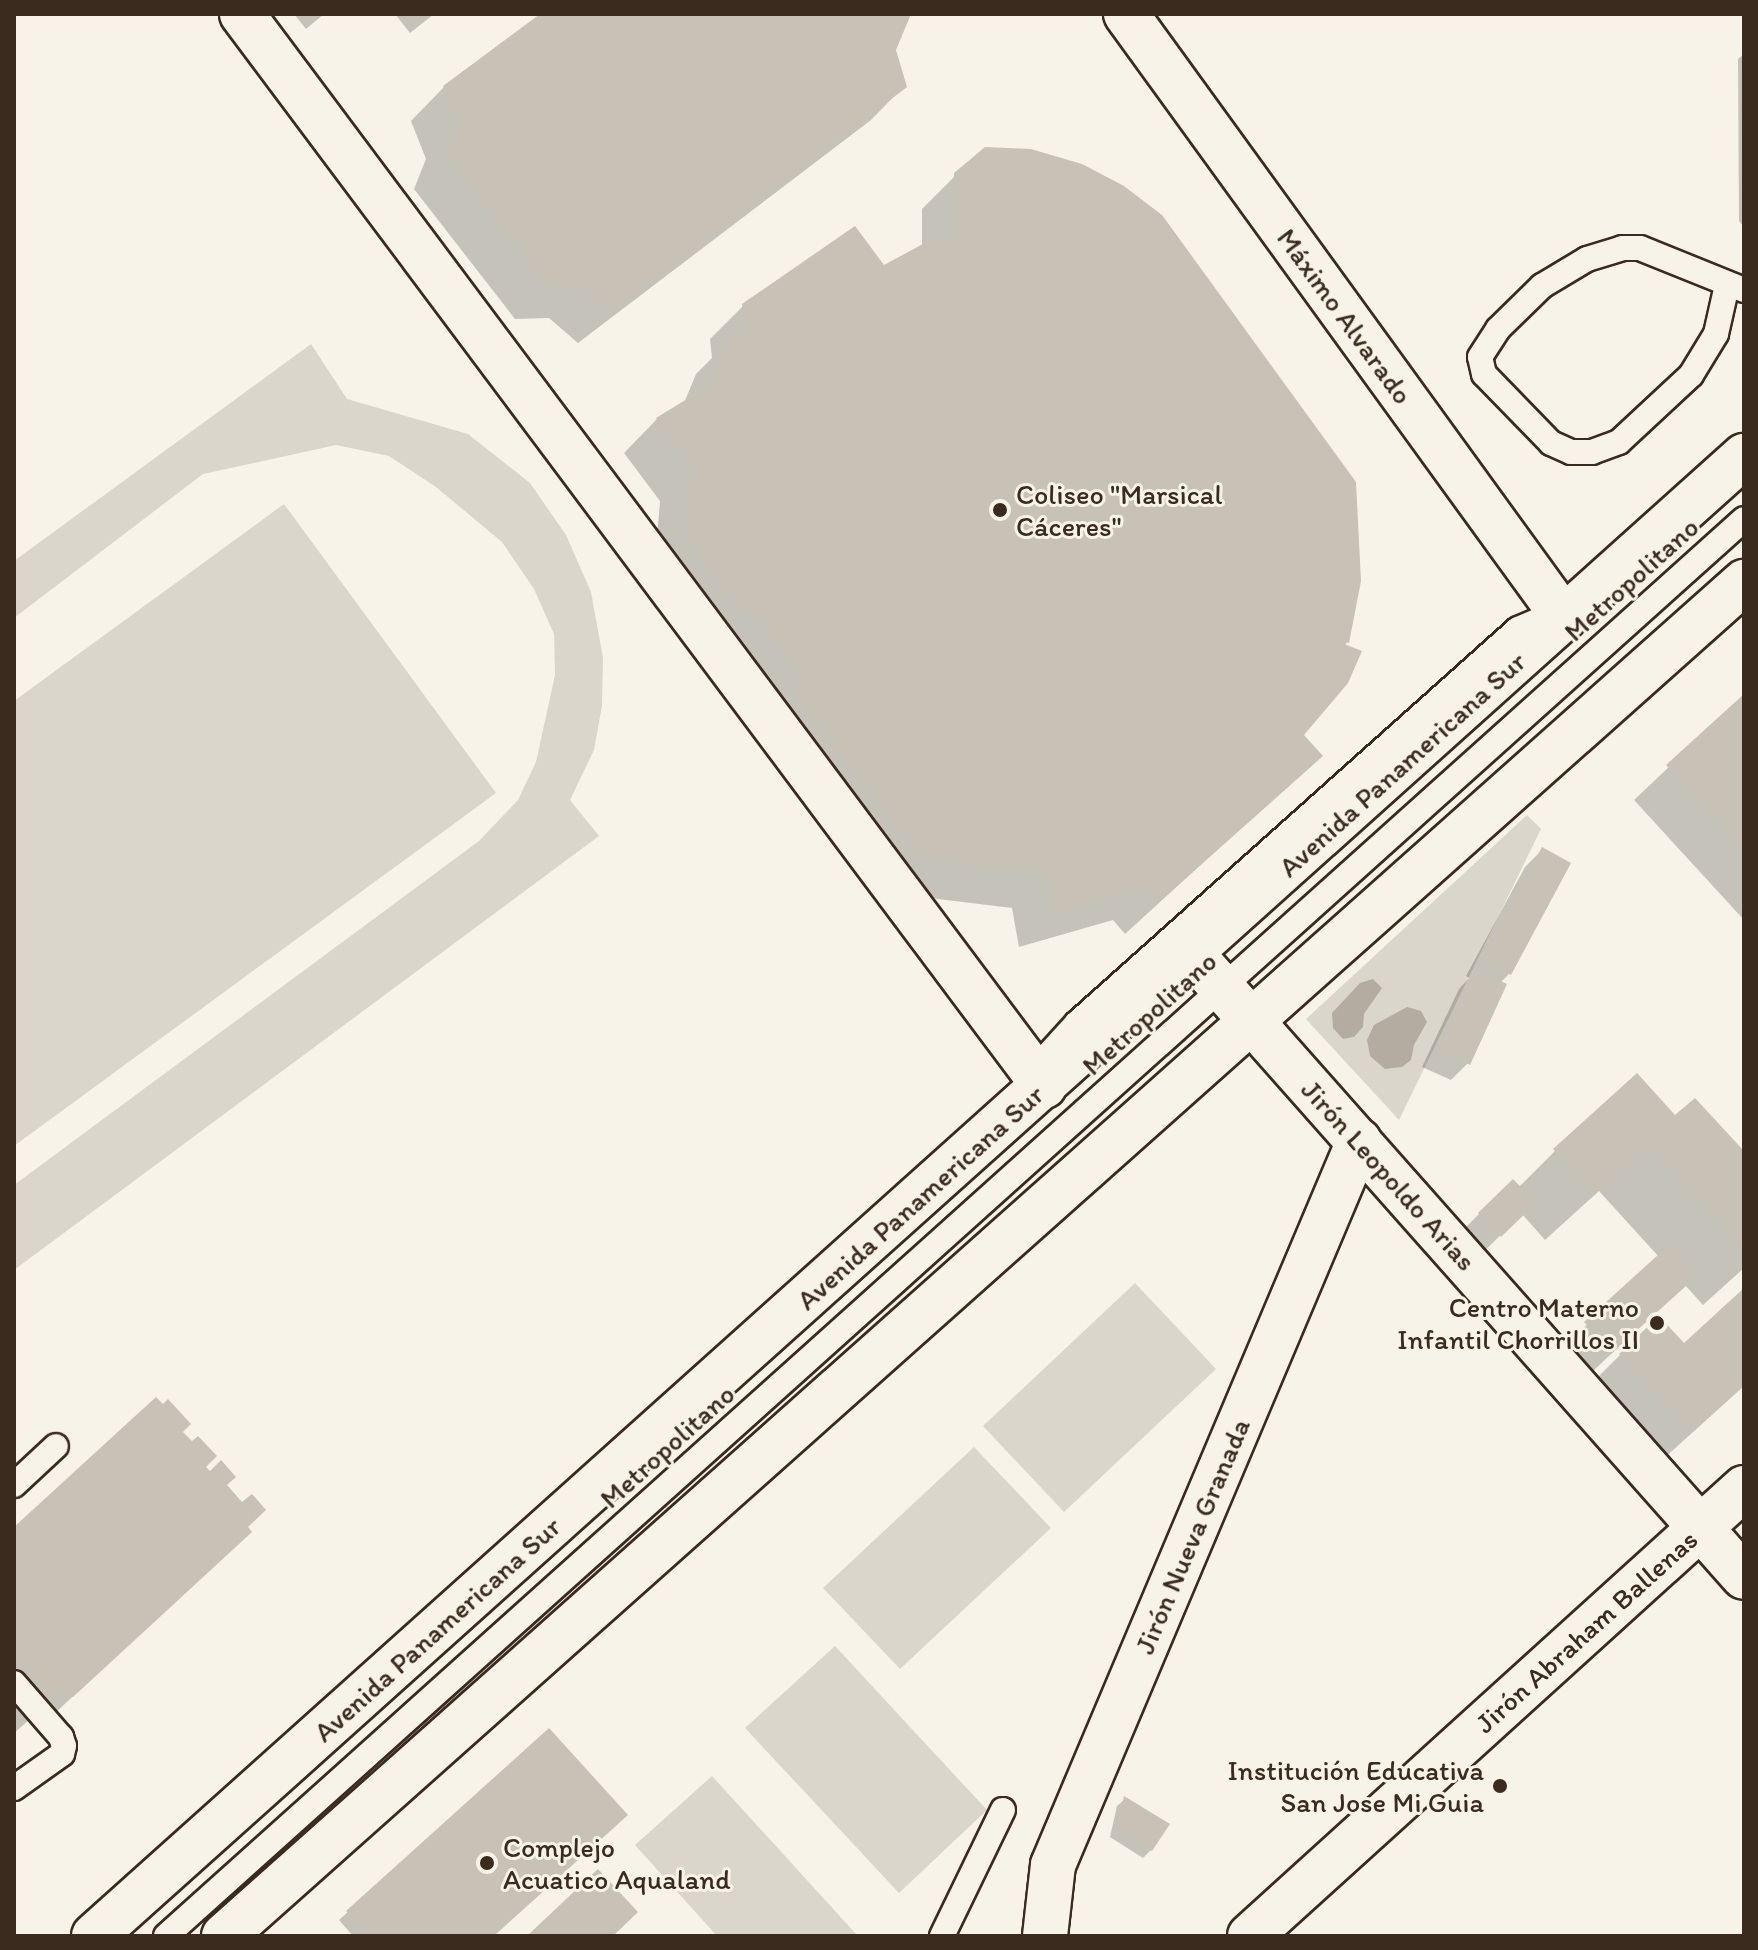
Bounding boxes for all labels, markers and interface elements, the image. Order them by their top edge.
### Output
street label: Máximo Alvarado [1270,222,1420,410]
place label: Coliseo "Marsical Cáceres" [1016,477,1223,543]
marker: Coliseo "Marsical Cáceres" [991,501,1009,519]
street label: Metropolitano [1557,510,1705,648]
street label: Avenida Panamericana Sur [1272,644,1532,884]
street label: Metropolitano [1075,944,1223,1082]
street label: Jirón Leopoldo Arias [1295,1073,1483,1277]
street label: Avenida Panamericana Sur [790,1077,1050,1317]
place label: Centro Materno Infantil Chorrillos II [1397,1290,1639,1356]
marker: Centro Materno Infantil Chorrillos II [1646,1312,1668,1334]
street label: Metropolitano [593,1377,741,1515]
street label: Jirón Nueva Granada [1127,1413,1257,1659]
street label: Avenida Panamericana Sur [307,1509,567,1749]
street label: Jirón Abraham Ballenas [1468,1522,1704,1740]
place label: Institución Educativa San Jose Mi Guia [1227,1753,1484,1819]
marker: Institución Educativa San Jose Mi Guia [1491,1777,1509,1795]
place label: Complejo Acuatico Aqualand [503,1830,730,1896]
marker: Complejo Acuatico Aqualand [478,1854,496,1872]

